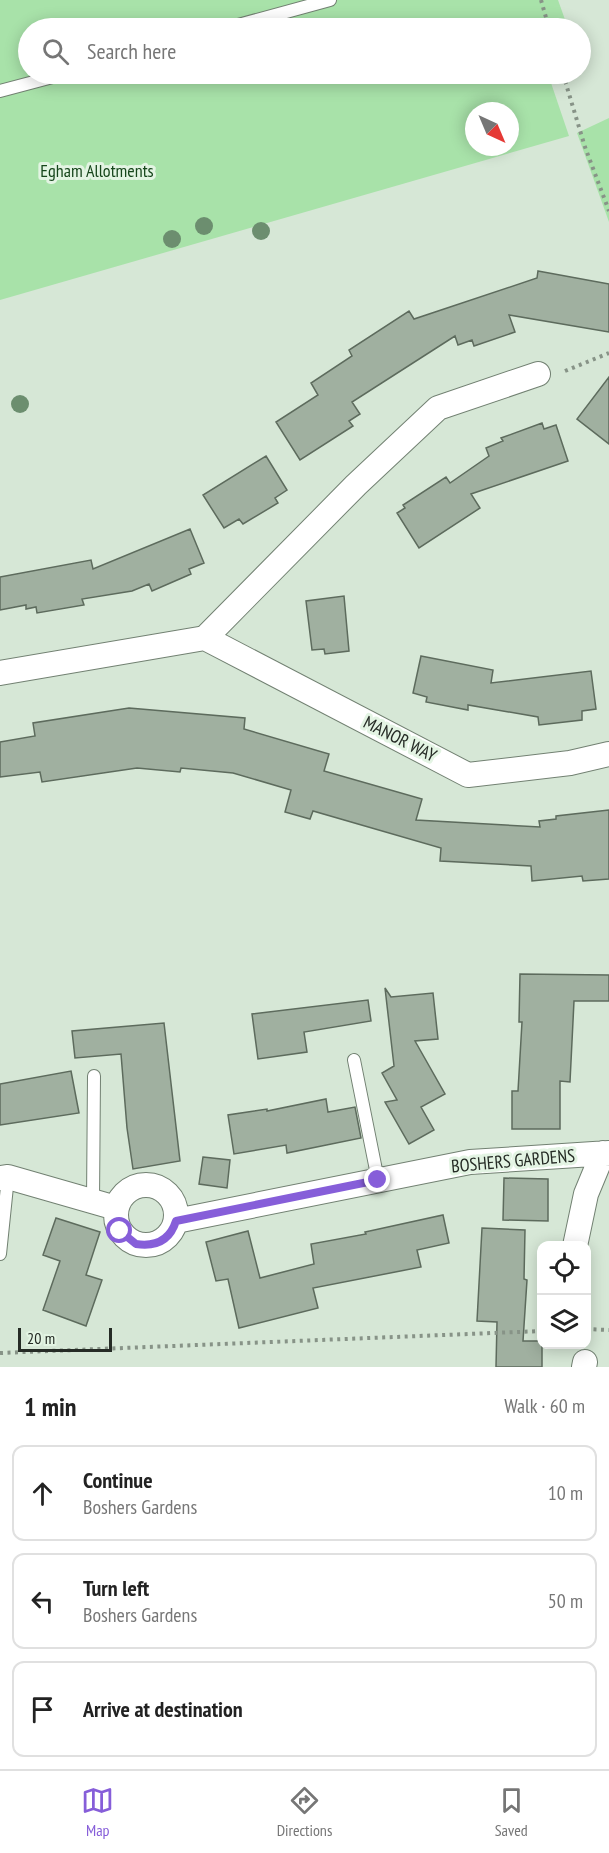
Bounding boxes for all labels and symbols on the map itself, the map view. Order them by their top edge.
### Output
north arrow [465,102,519,156]
park label: Egham Allotments [40,159,154,182]
street label: MANOR WAY [360,710,441,767]
street label: BOSHERS GARDENS [450,1144,576,1177]
route end [364,1166,390,1192]
route start [106,1217,132,1243]
scale bar [18,1325,112,1352]

